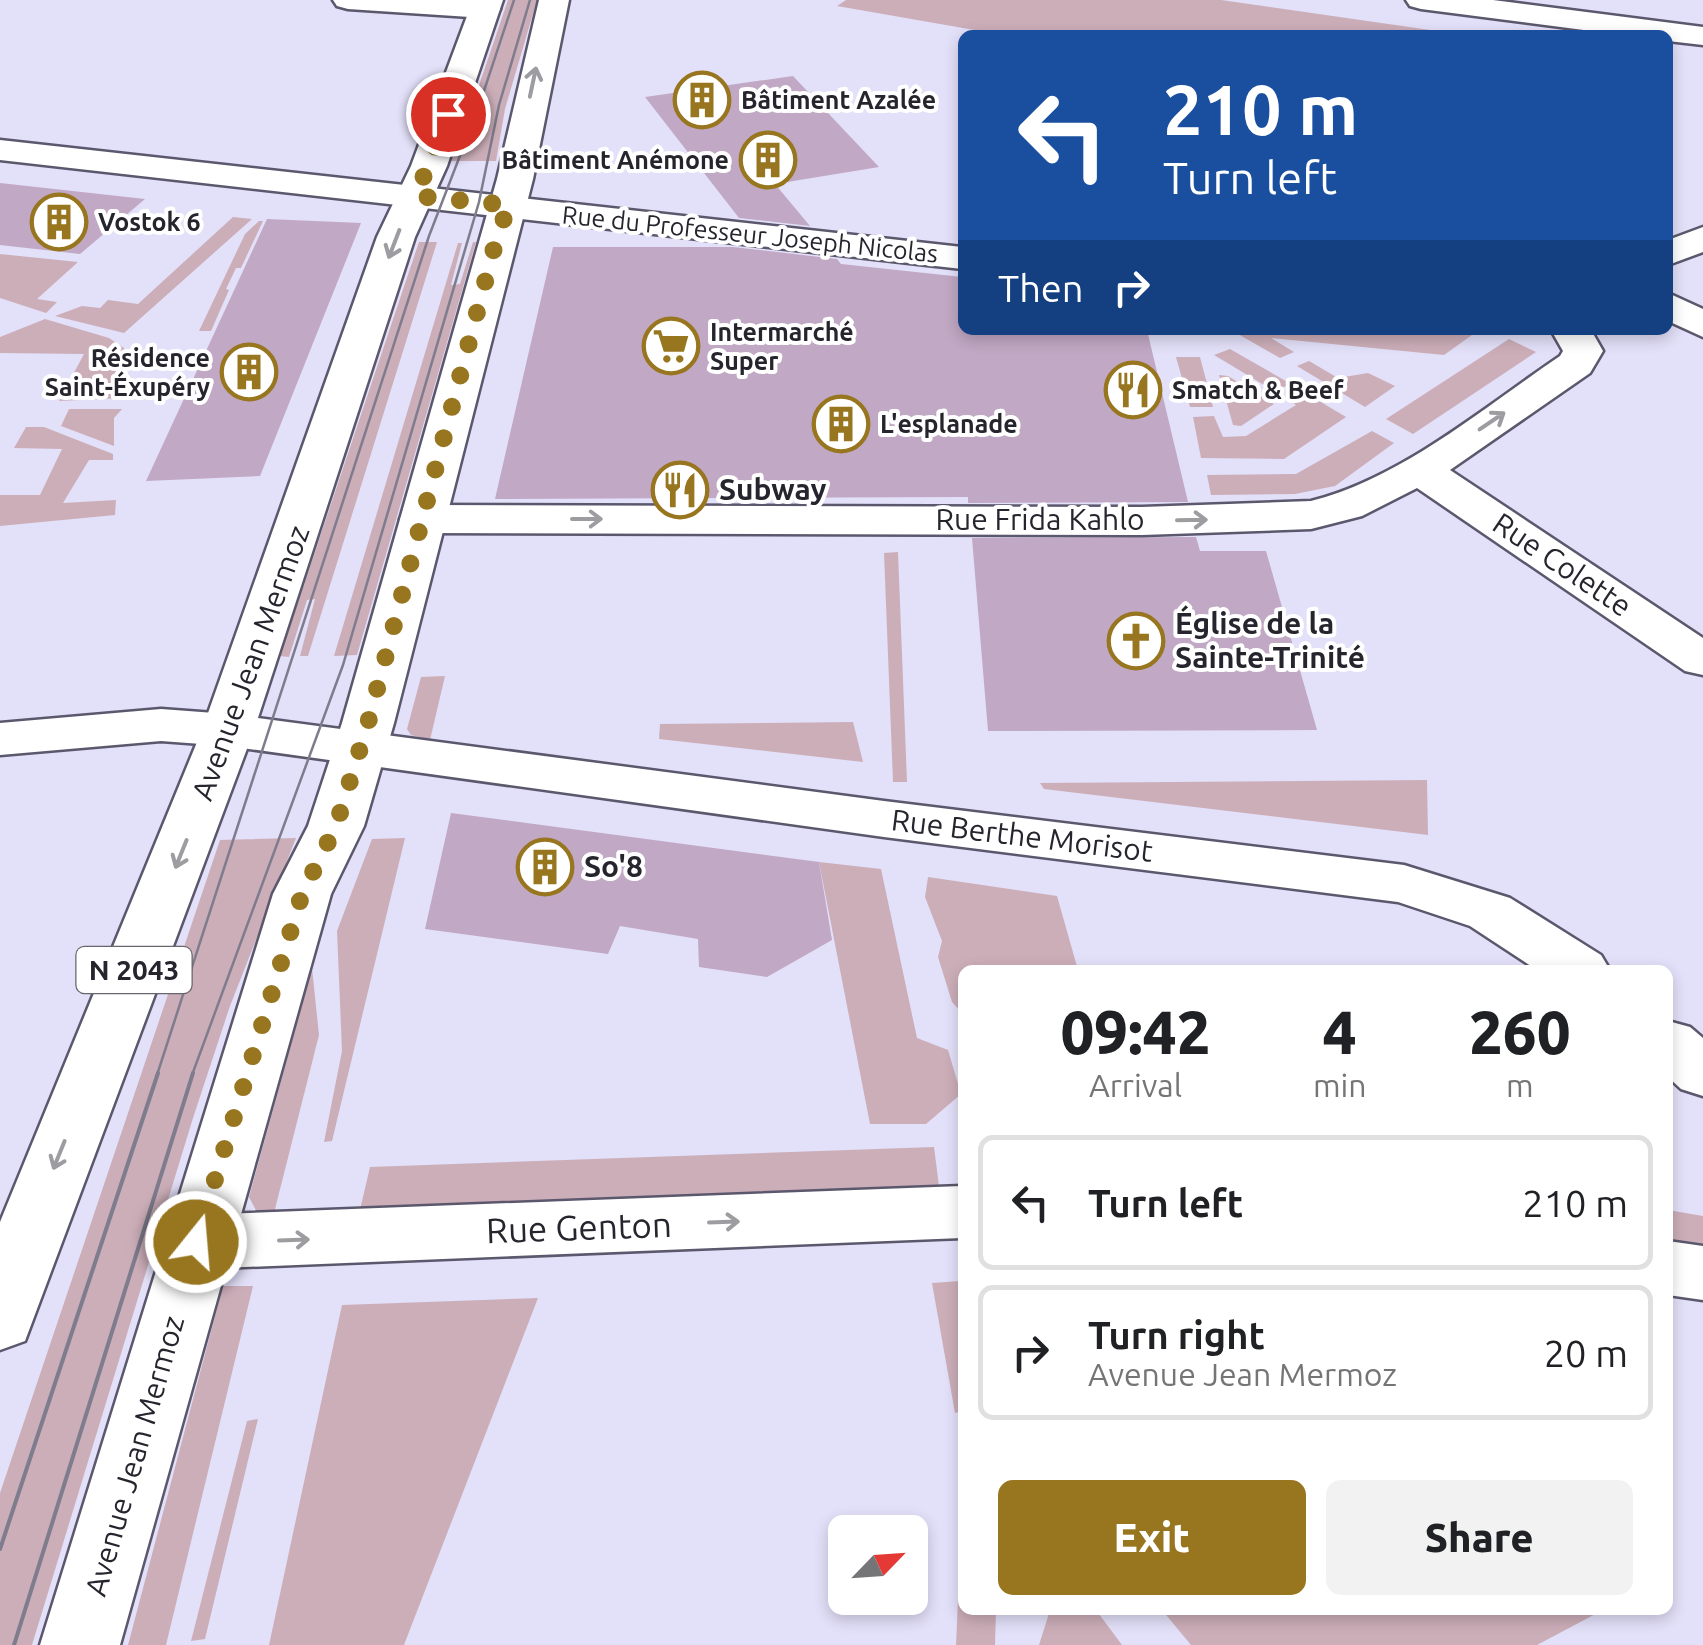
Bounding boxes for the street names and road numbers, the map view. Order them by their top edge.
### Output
street label: Rue du Professeur Joseph Nicolas [561,200,939,268]
street label: Rue Frida Kahlo [935,502,1145,536]
street label: Rue Colette [1487,505,1638,623]
street label: Avenue Jean Mermoz [185,521,316,805]
street label: Rue Berthe Morisot [889,802,1155,868]
road number: N 2043 [76,947,192,993]
street label: Rue Genton [485,1204,672,1250]
street label: Avenue Jean Mermoz [78,1312,190,1600]

